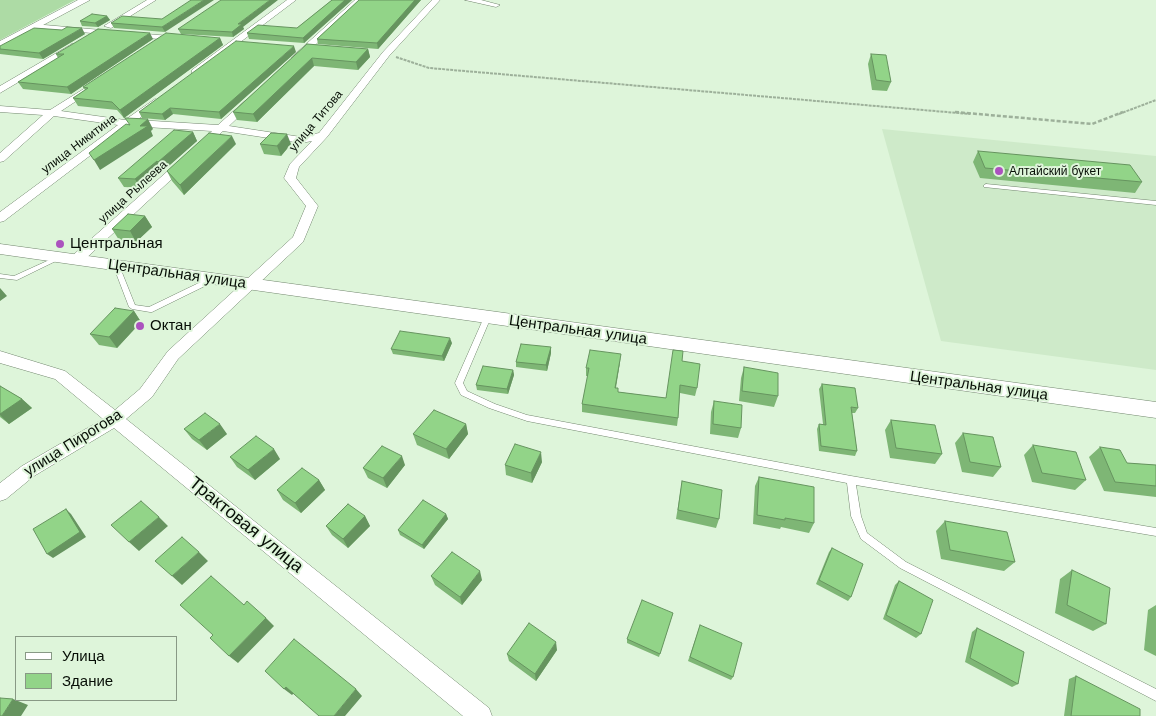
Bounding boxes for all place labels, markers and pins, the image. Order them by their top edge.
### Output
place label: Алтайский букет [1009,164,1101,178]
marker: Алтайский букет [993,165,1005,177]
place label: Центральная [70,235,163,253]
marker: Центральная [54,238,66,250]
place label: Октан [150,317,192,335]
marker: Октан [134,320,146,332]

